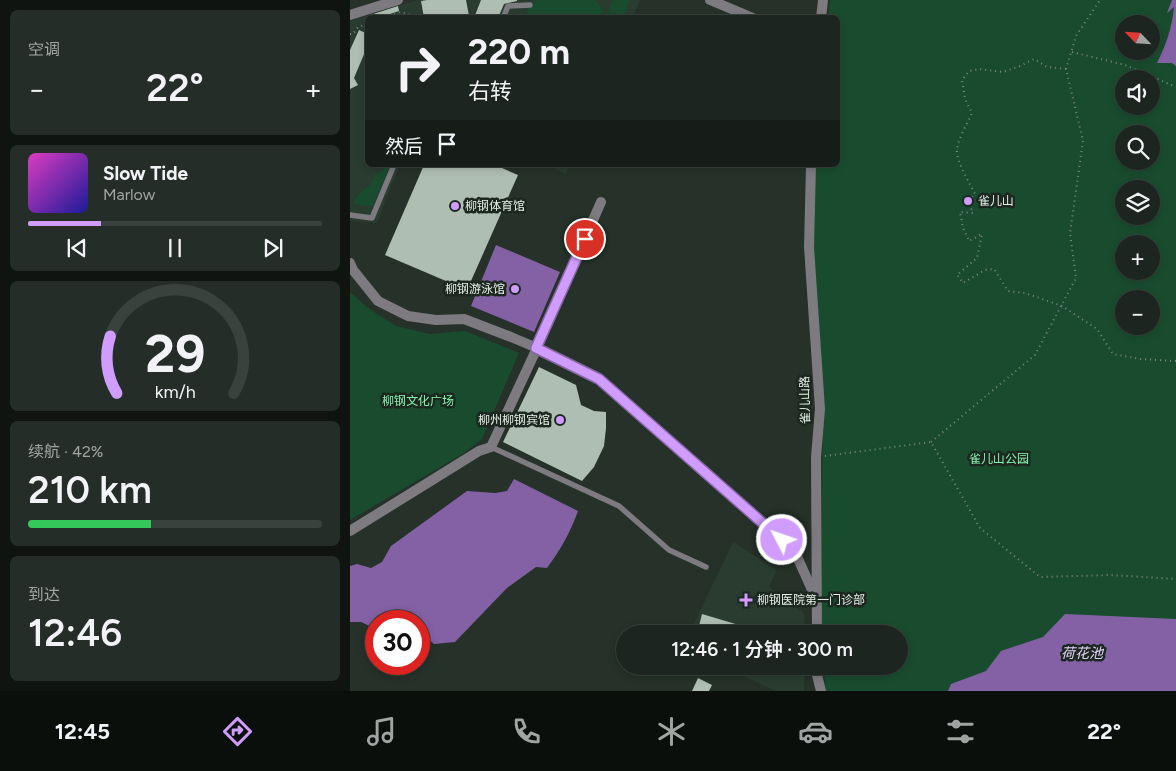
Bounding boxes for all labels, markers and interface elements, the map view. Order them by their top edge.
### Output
north arrow [1115,15,1160,60]
map controls [1115,15,1160,335]
text: 220 m [468,31,570,73]
icon: right [385,35,450,100]
text: 空调 [28,40,60,59]
text: 22° [146,65,204,111]
button: sound [1115,70,1160,115]
text: − [28,72,45,106]
text: + [305,72,322,106]
text: 右转 [468,78,512,105]
button: search [1115,125,1160,170]
icon: arrive [433,130,461,158]
text: 然后 [385,135,423,158]
text: Slow Tide [103,162,188,185]
button: layers [1115,180,1160,225]
text: Marlow [103,185,155,204]
place label: 雀儿山 [978,194,1014,208]
marker: 雀儿山 [962,195,974,207]
place label: 柳钢体育馆 [465,199,525,213]
marker: 柳钢体育馆 [449,200,461,212]
pin [564,218,606,260]
icon: arrive [571,225,599,253]
icon: previous [63,234,91,262]
icon: pause [161,234,189,262]
icon: next [259,234,287,262]
button: + [1115,235,1160,280]
place label: 柳钢游泳馆 [445,282,505,296]
marker: 柳钢游泳馆 [509,283,521,295]
button: − [1115,290,1160,335]
text: 29 [145,323,205,385]
street label: 雀儿山路 [798,376,812,424]
text: km/h [155,381,195,402]
park label: 柳钢文化广场 [382,394,454,408]
place label: 柳州柳钢宾馆 [478,413,550,427]
marker: 柳州柳钢宾馆 [554,414,566,426]
text: 续航 · 42% [28,442,103,461]
park label: 雀儿山公园 [969,452,1029,466]
text: 210 km [28,467,152,513]
position arrow [755,513,807,565]
text: 到达 [28,585,60,604]
marker: 柳钢医院第一门诊部 [739,593,753,607]
place label: 柳钢医院第一门诊部 [757,593,865,607]
text: 12:46 [28,610,122,656]
speed limit sign: 30 [365,610,430,675]
text: 12:46 · 1 分钟 · 300 m [671,638,853,661]
water label: 荷花池 [1061,645,1105,662]
icon: directions [220,714,255,749]
icon: music [364,714,399,749]
icon: phone [509,714,544,749]
icon: climate [654,714,689,749]
icon: car [798,714,833,749]
icon: filters [943,714,978,749]
text: 12:45 [55,718,110,745]
text: 22° [1087,718,1121,745]

